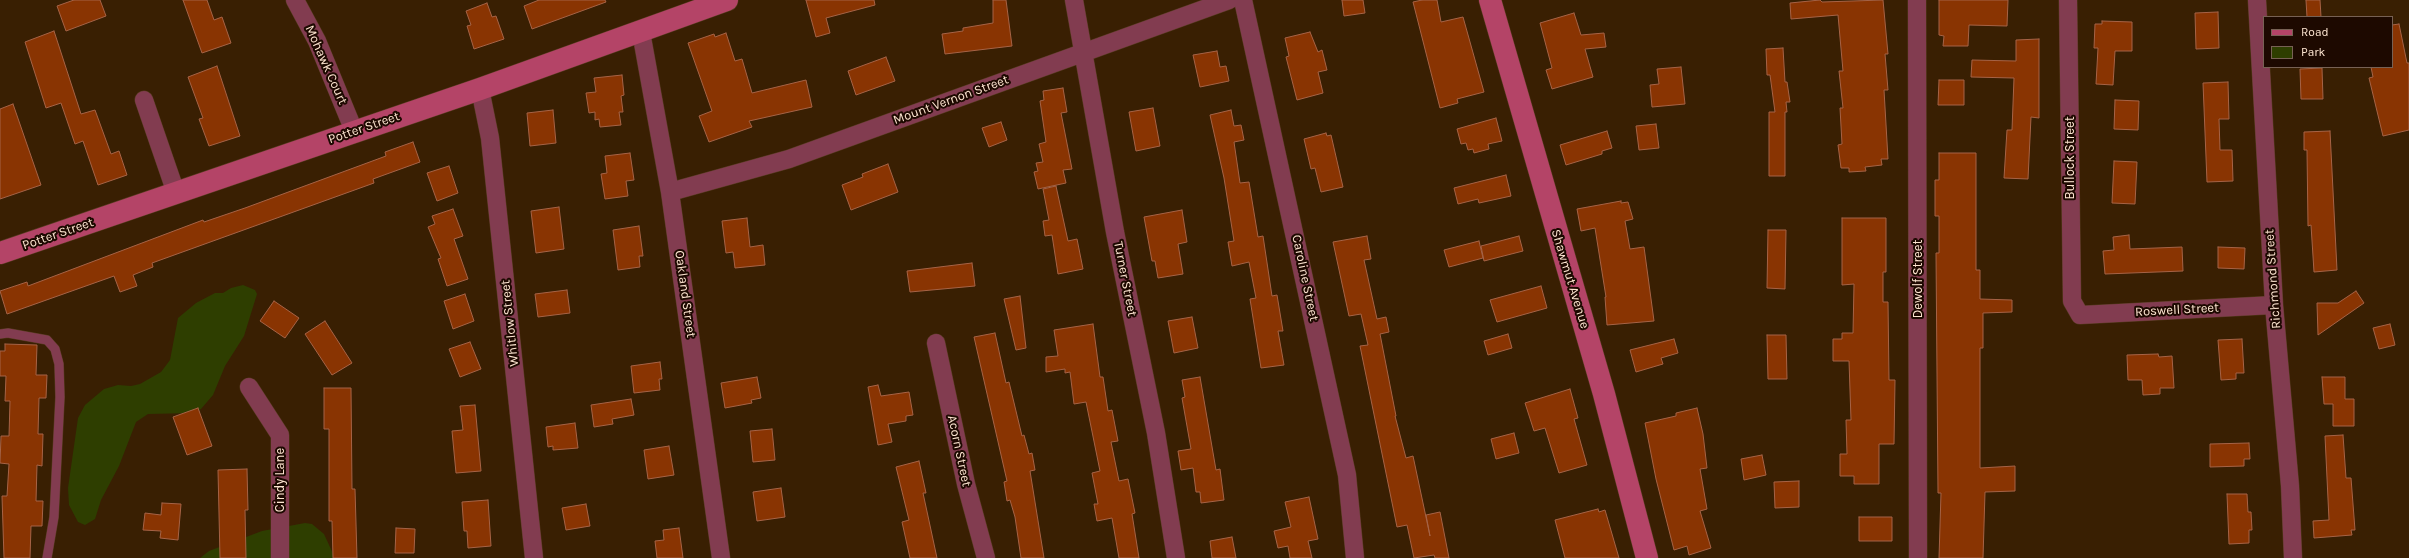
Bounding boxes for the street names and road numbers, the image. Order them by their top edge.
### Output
street label: Mohawk Court [301,23,351,107]
street label: Mount Vernon Street [891,72,1011,128]
street label: Potter Street [326,109,402,147]
street label: Bullock Street [2062,116,2078,200]
street label: Potter Street [20,215,96,253]
street label: Shawmut Avenue [1547,227,1593,331]
street label: Richmond Street [2262,229,2284,329]
street label: Caroline Street [1288,233,1322,323]
street label: Turner Street [1110,240,1140,318]
street label: Dewolf Street [1910,240,1926,318]
street label: Oakland Street [671,249,699,339]
street label: Whitlow Street [498,279,522,367]
street label: Roswell Street [2135,300,2219,320]
street label: Acorn Street [944,414,974,488]
street label: Cindy Lane [272,448,288,512]

